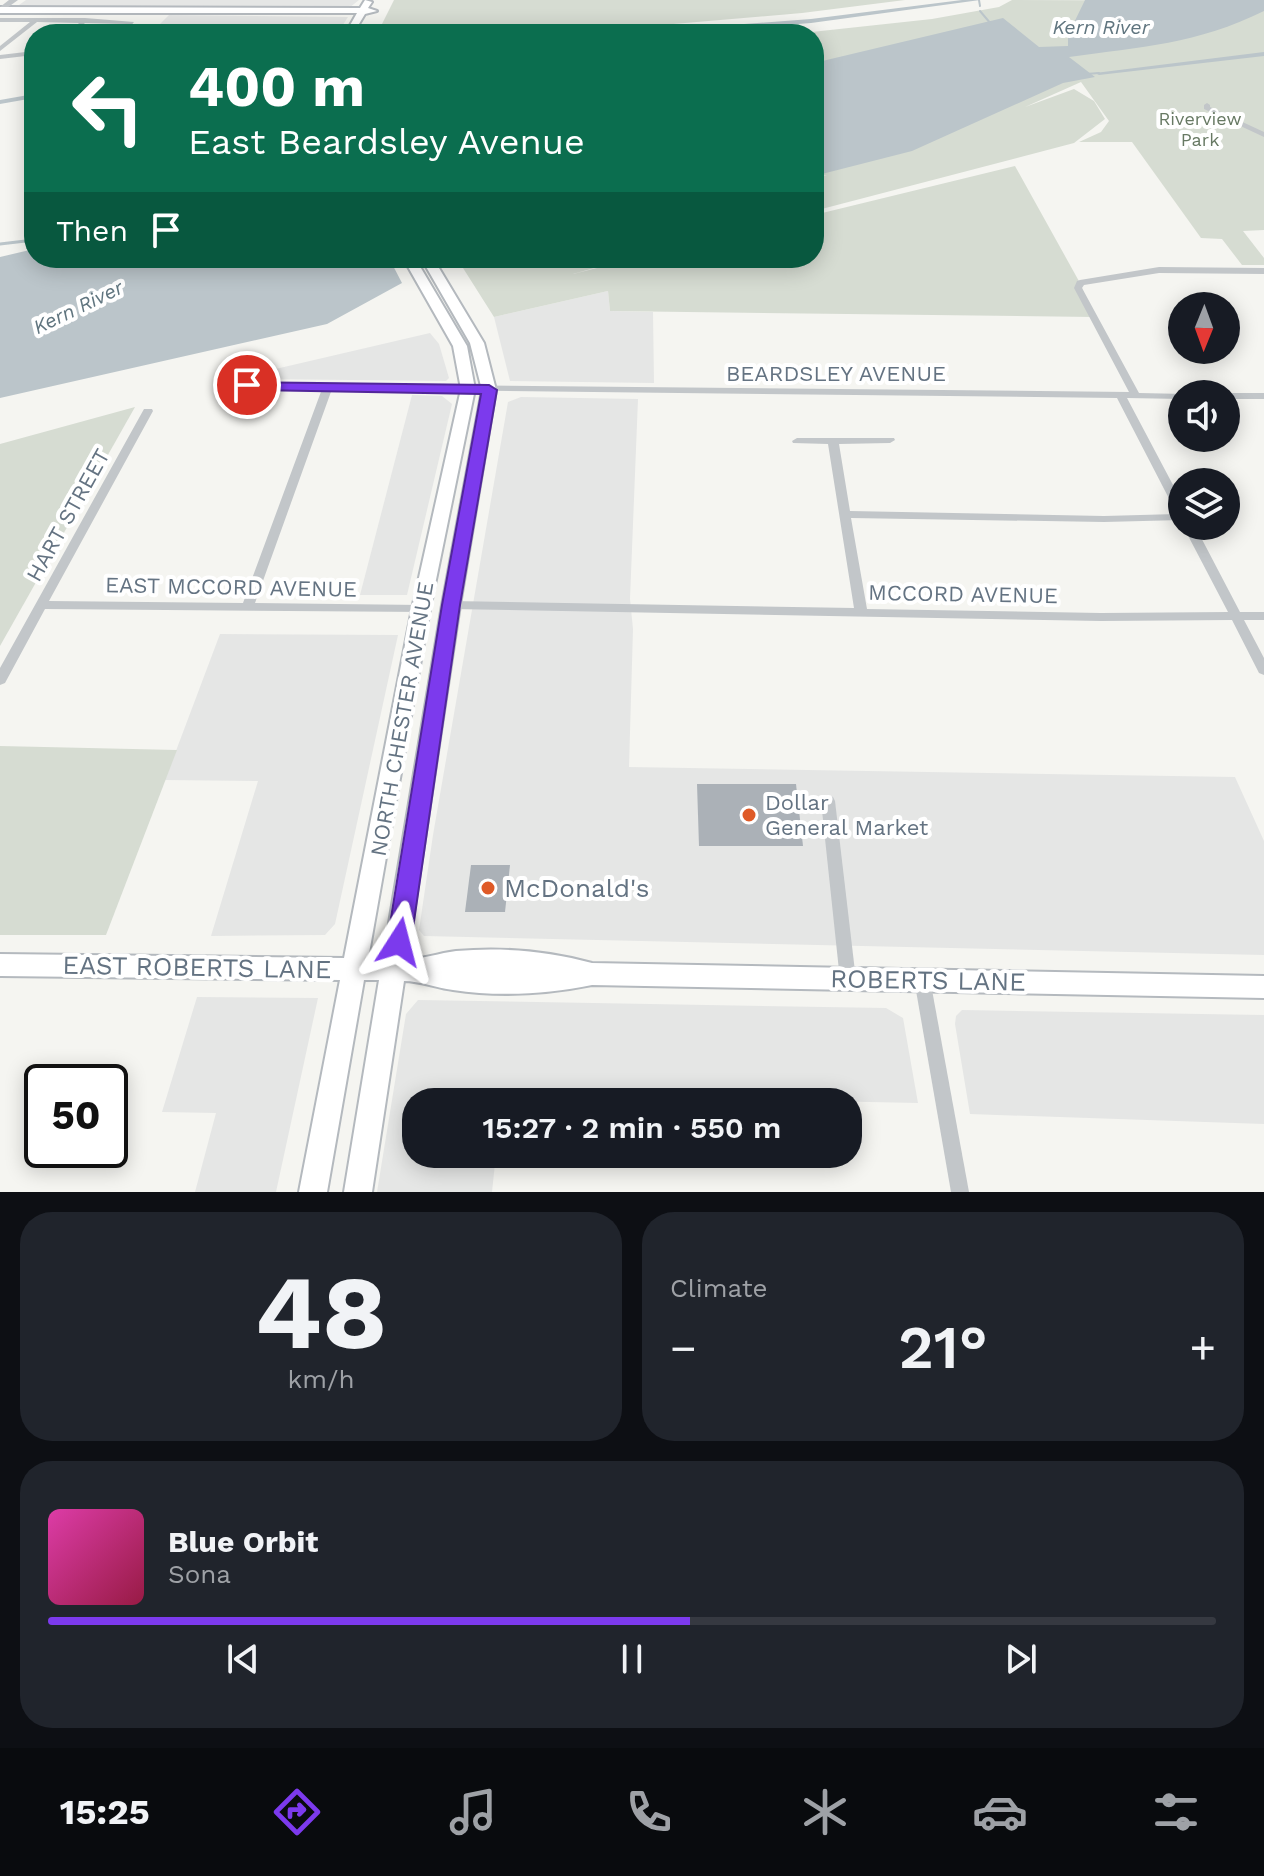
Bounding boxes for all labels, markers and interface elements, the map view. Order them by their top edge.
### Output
water label: Kern River [1052,15,1151,39]
text: 400 m [188,54,365,120]
icon: left [56,56,160,160]
park label: Riverview Park [1158,108,1242,150]
text: East Beardsley Avenue [188,121,585,163]
icon: arrive [144,208,188,252]
text: Then [56,213,128,248]
water label: Kern River [29,274,128,339]
north arrow [1168,292,1240,364]
map controls [1168,292,1240,540]
pin [213,351,281,419]
street label: BEARDSLEY AVENUE [726,361,946,386]
icon: arrive [225,363,269,407]
button: sound [1168,380,1240,452]
street label: HART STREET [21,444,115,586]
button: layers [1168,468,1240,540]
street label: EAST MCCORD AVENUE [105,572,357,602]
street label: NORTH CHESTER AVENUE [366,580,438,858]
street label: MCCORD AVENUE [868,580,1058,608]
place label: Dollar General Market [765,790,928,840]
marker: Dollar General Market [740,806,758,824]
place label: McDonald's [504,873,649,903]
marker: McDonald's [479,879,497,897]
position arrow [357,900,441,984]
street label: EAST ROBERTS LANE [62,950,332,984]
street label: ROBERTS LANE [830,963,1026,997]
speed limit sign: 50 [24,1064,128,1168]
text: 15:27 · 2 min · 550 m [483,1110,781,1145]
text: 48 [255,1251,387,1373]
text: Climate [670,1273,768,1303]
text: 21° [898,1312,988,1383]
text: − [670,1322,697,1374]
text: + [1189,1322,1216,1374]
text: km/h [288,1364,354,1394]
text: Blue Orbit [168,1524,318,1559]
text: Sona [168,1559,231,1589]
icon: previous [221,1637,265,1681]
icon: pause [610,1637,654,1681]
icon: next [999,1637,1043,1681]
icon: directions [269,1784,325,1840]
icon: music [445,1784,501,1840]
icon: phone [621,1784,677,1840]
icon: climate [797,1784,853,1840]
icon: car [972,1784,1028,1840]
icon: filters [1148,1784,1204,1840]
text: 15:25 [60,1791,150,1833]

